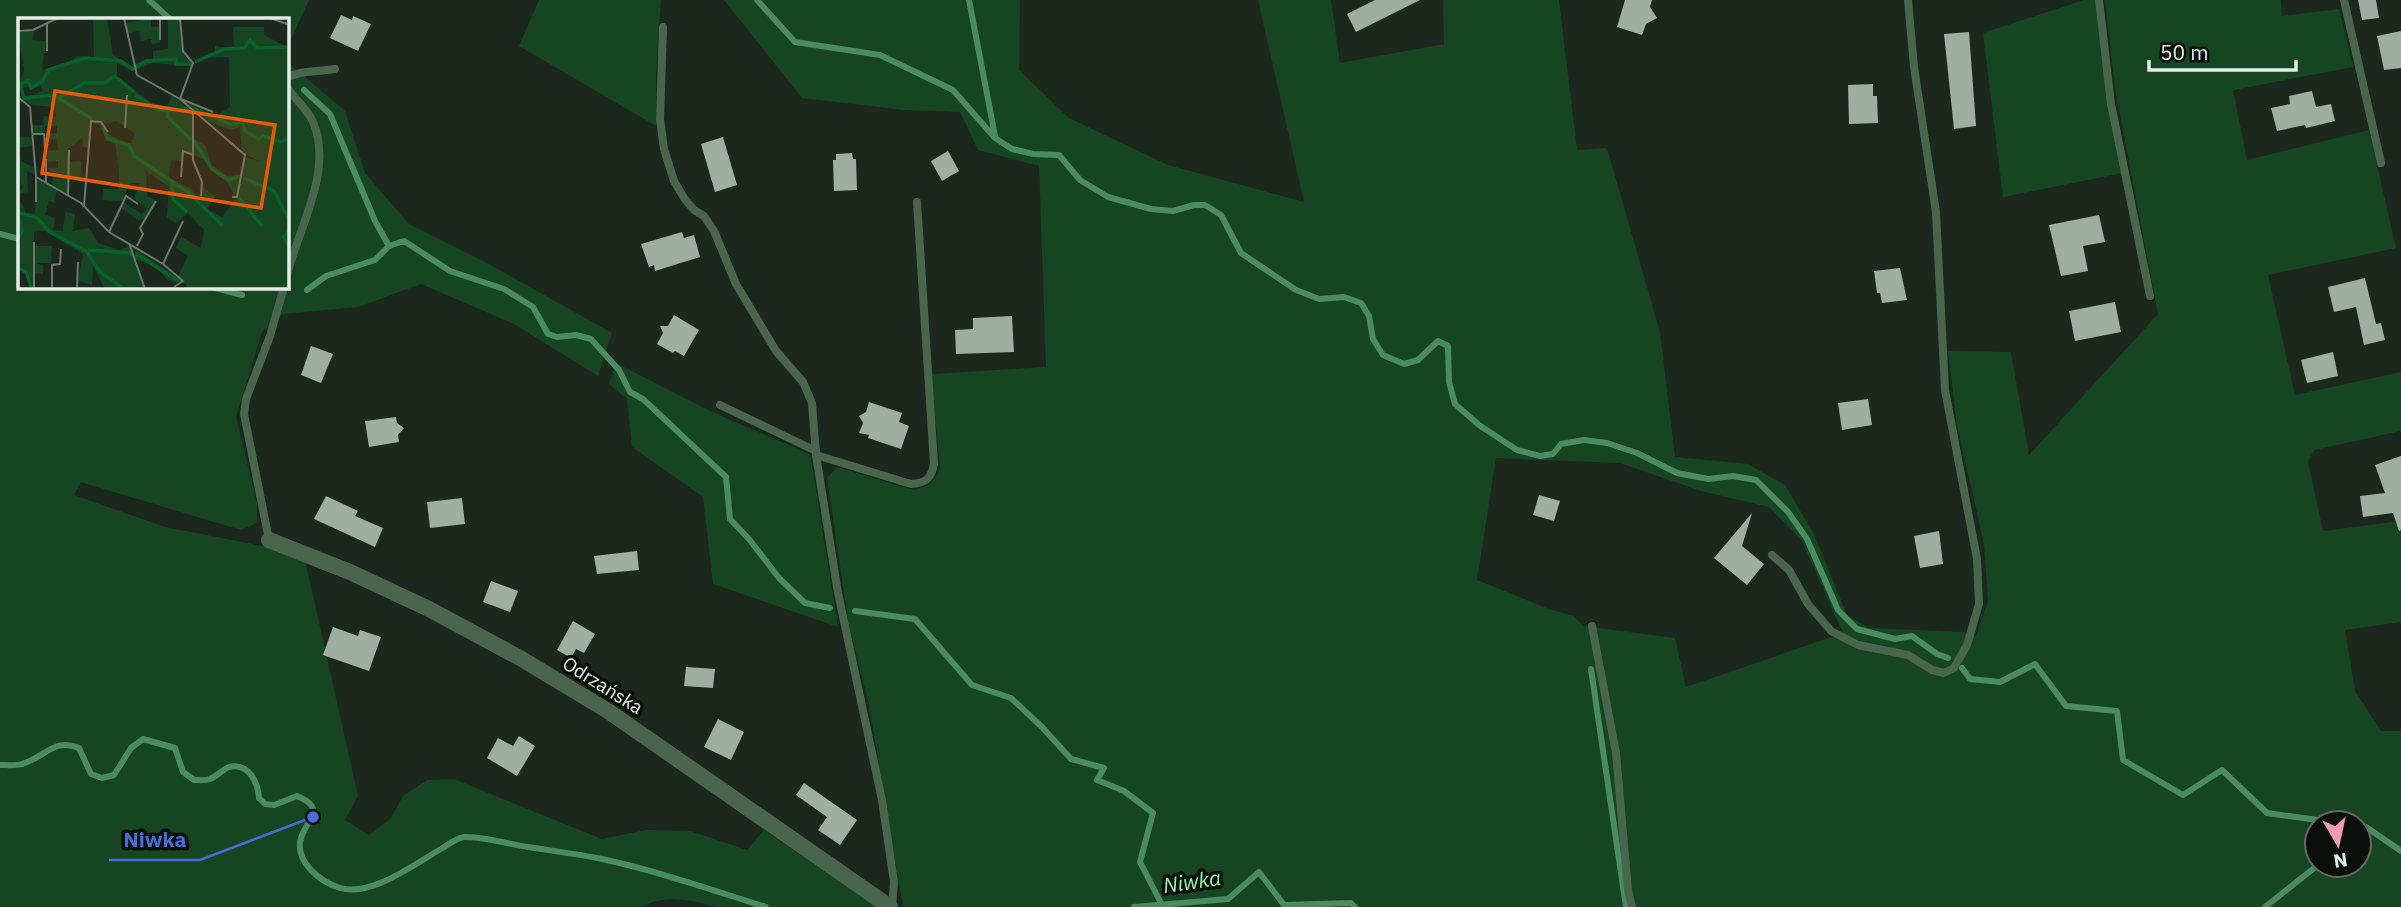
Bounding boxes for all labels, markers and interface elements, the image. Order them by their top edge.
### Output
inset map [18,18,289,289]
scale bar [2149,28,2296,72]
text: 50 m [2160,38,2209,66]
street label: Odrzańska [558,651,648,719]
north arrow [2303,809,2373,879]
callout: Niwka [109,818,200,860]
text: Niwka [124,825,187,853]
text: N [2332,848,2349,874]
water label: Niwka [1161,863,1223,899]

